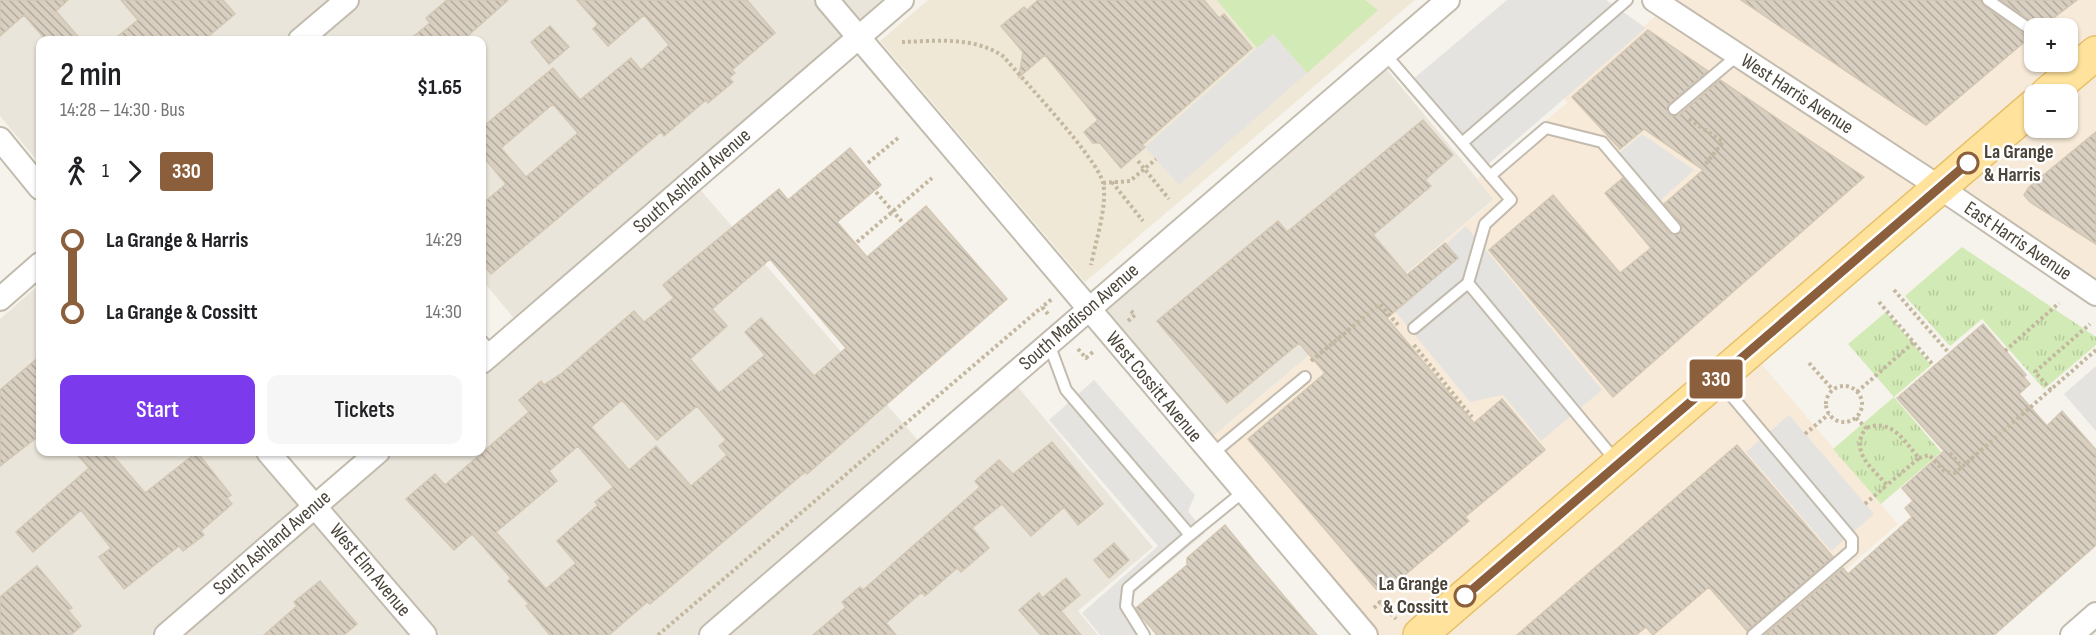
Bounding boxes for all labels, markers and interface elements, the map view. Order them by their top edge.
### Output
map controls [2024,18,2078,138]
button: + [2024,18,2078,72]
street label: West Harris Avenue [1736,49,1858,139]
text: 2 min [60,55,122,95]
text: $1.65 [417,74,462,101]
button: − [2024,84,2078,138]
text: 14:28 – 14:30 · Bus [60,98,185,122]
street label: South Ashland Avenue [628,123,756,239]
place label: La Grange & Harris [1984,140,2054,187]
marker: La Grange & Harris [1957,152,1979,174]
icon: walk [60,155,93,188]
icon: forward [118,155,151,188]
text: 1 [102,159,109,183]
text: 330 [172,159,201,184]
street label: East Harris Avenue [1960,196,2076,286]
text: La Grange & Harris [106,227,248,254]
text: 14:29 [426,228,462,252]
street label: South Madison Avenue [1014,258,1144,376]
text: La Grange & Cossitt [106,299,258,326]
text: 14:30 [426,300,462,324]
street label: West Cossitt Avenue [1101,327,1207,447]
line badge: 330 [1682,360,1750,398]
text: 330 [1702,367,1730,392]
button: Start [60,375,255,444]
button: Tickets [267,375,462,444]
street label: South Ashland Avenue [208,485,336,601]
street label: West Elm Avenue [324,519,416,621]
place label: La Grange & Cossitt [1378,572,1448,619]
marker: La Grange & Cossitt [1454,585,1476,607]

